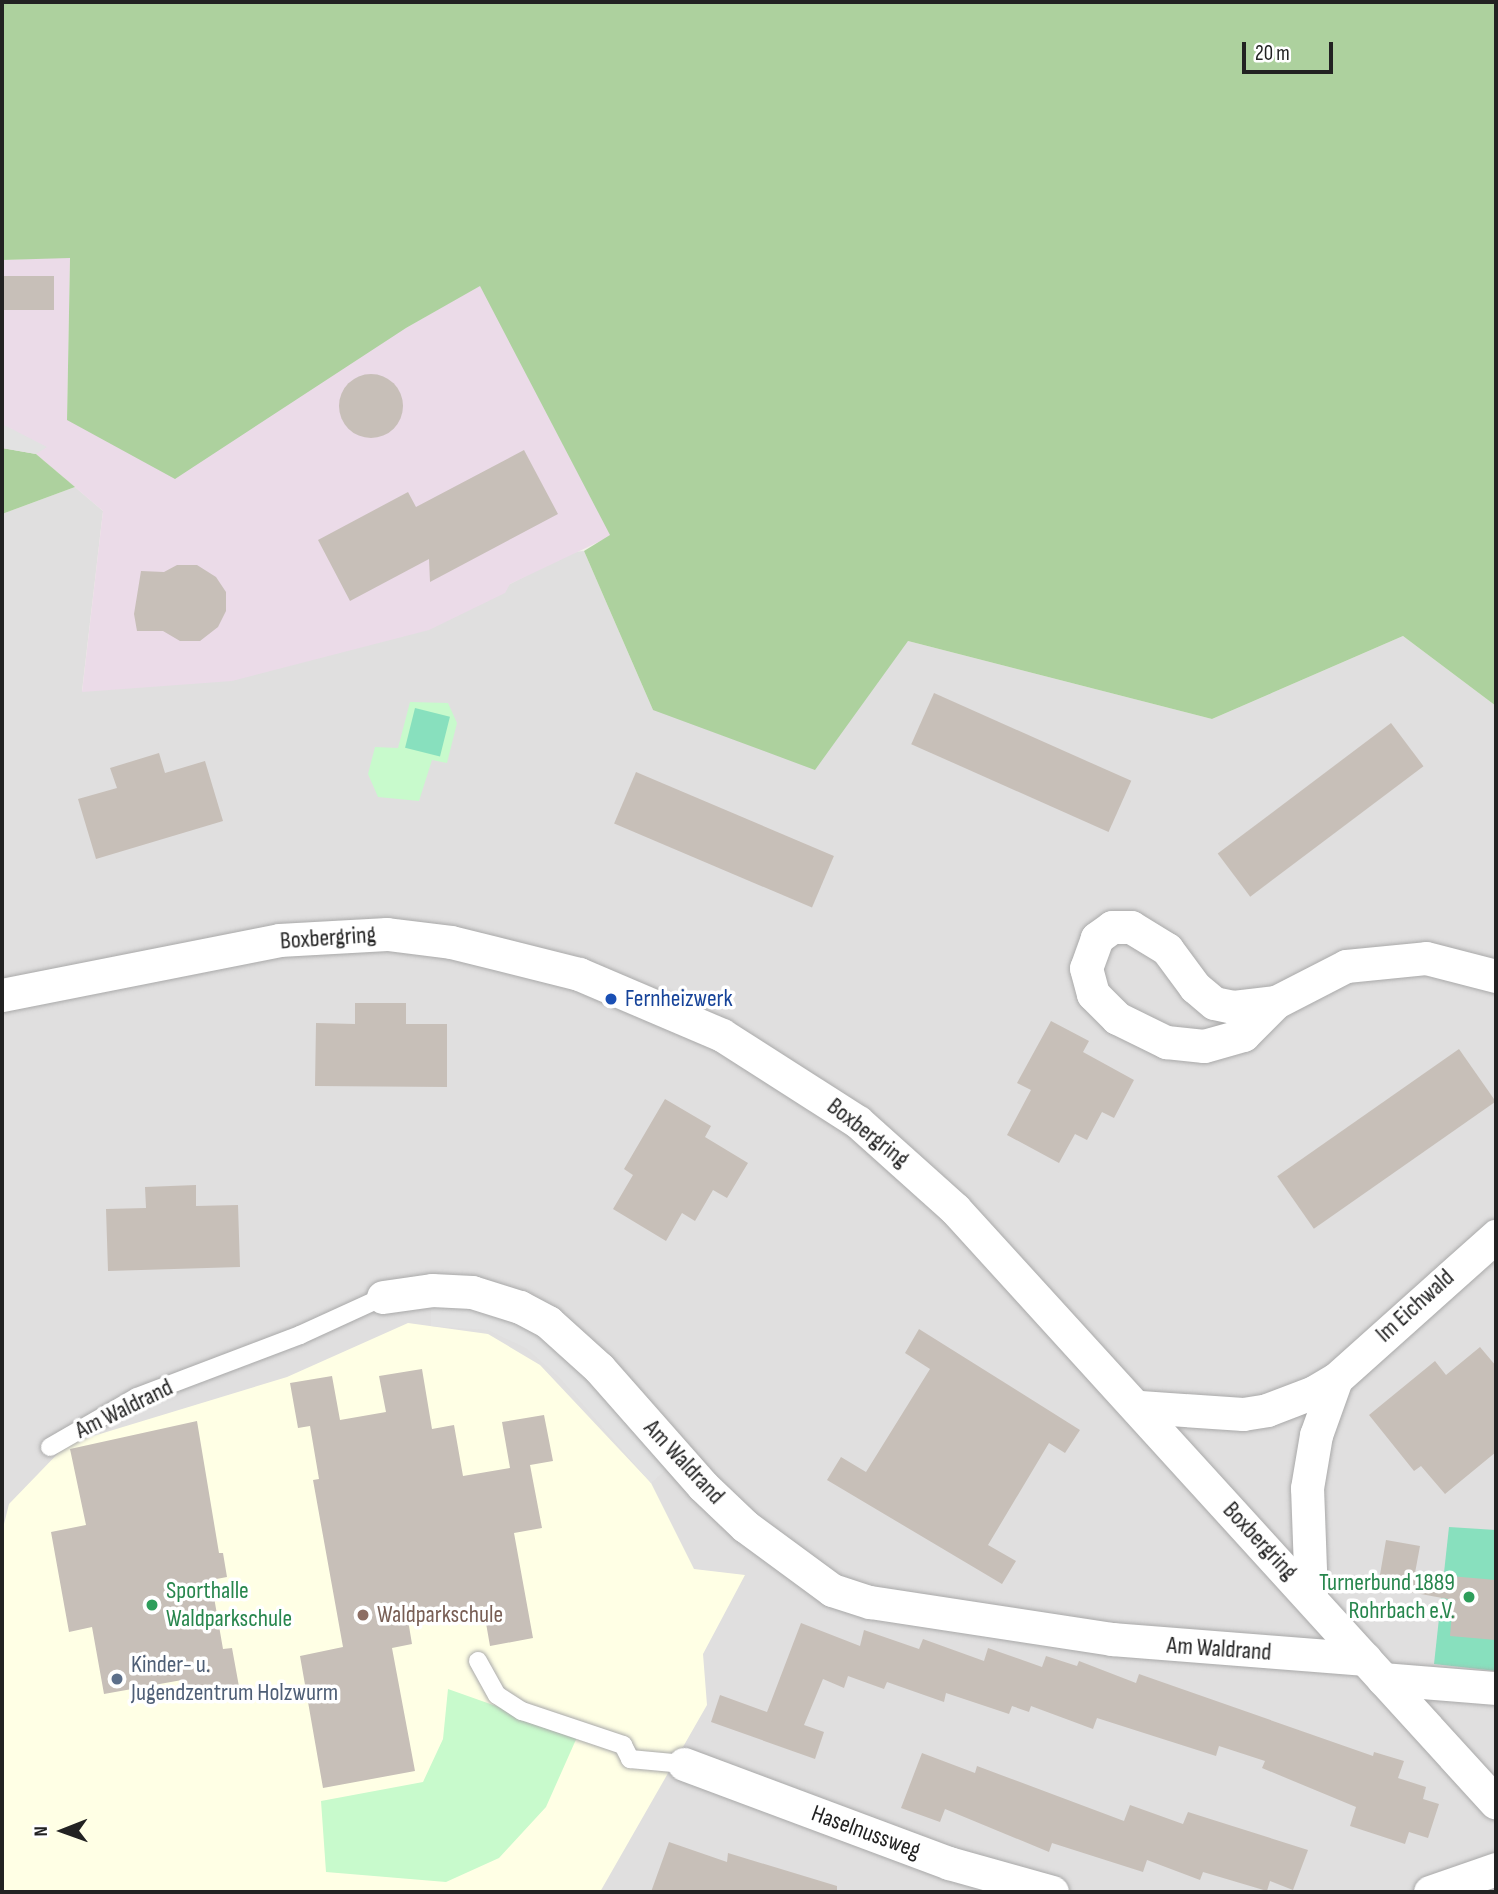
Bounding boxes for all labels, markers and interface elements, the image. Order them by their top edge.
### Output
scale bar [1246,28,1337,72]
text: 20 m [1255,41,1290,66]
street label: Boxbergring [279,920,377,956]
place label: Fernheizwerk [625,985,733,1013]
marker: Fernheizwerk [603,991,619,1007]
street label: Boxbergring [821,1092,915,1174]
street label: Im Eichwald [1370,1263,1460,1349]
street label: Am Waldrand [71,1373,177,1445]
street label: Am Waldrand [638,1414,730,1510]
street label: Boxbergring [1217,1496,1303,1586]
place label: Turnerbund 1889 Rohrbach e.V. [1319,1569,1455,1625]
place label: Sporthalle Waldparkschule [166,1577,292,1633]
marker: Turnerbund 1889 Rohrbach e.V. [1461,1589,1477,1605]
marker: Sporthalle Waldparkschule [144,1597,160,1613]
place label: Waldparkschule [377,1601,503,1629]
marker: Waldparkschule [355,1607,371,1623]
street label: Am Waldrand [1166,1631,1272,1667]
place label: Kinder- u. Jugendzentrum Holzwurm [131,1651,338,1707]
marker: Kinder- u. Jugendzentrum Holzwurm [109,1671,125,1687]
north arrow [28,1796,98,1866]
street label: Haselnussweg [807,1799,925,1865]
text: N [30,1826,53,1837]

